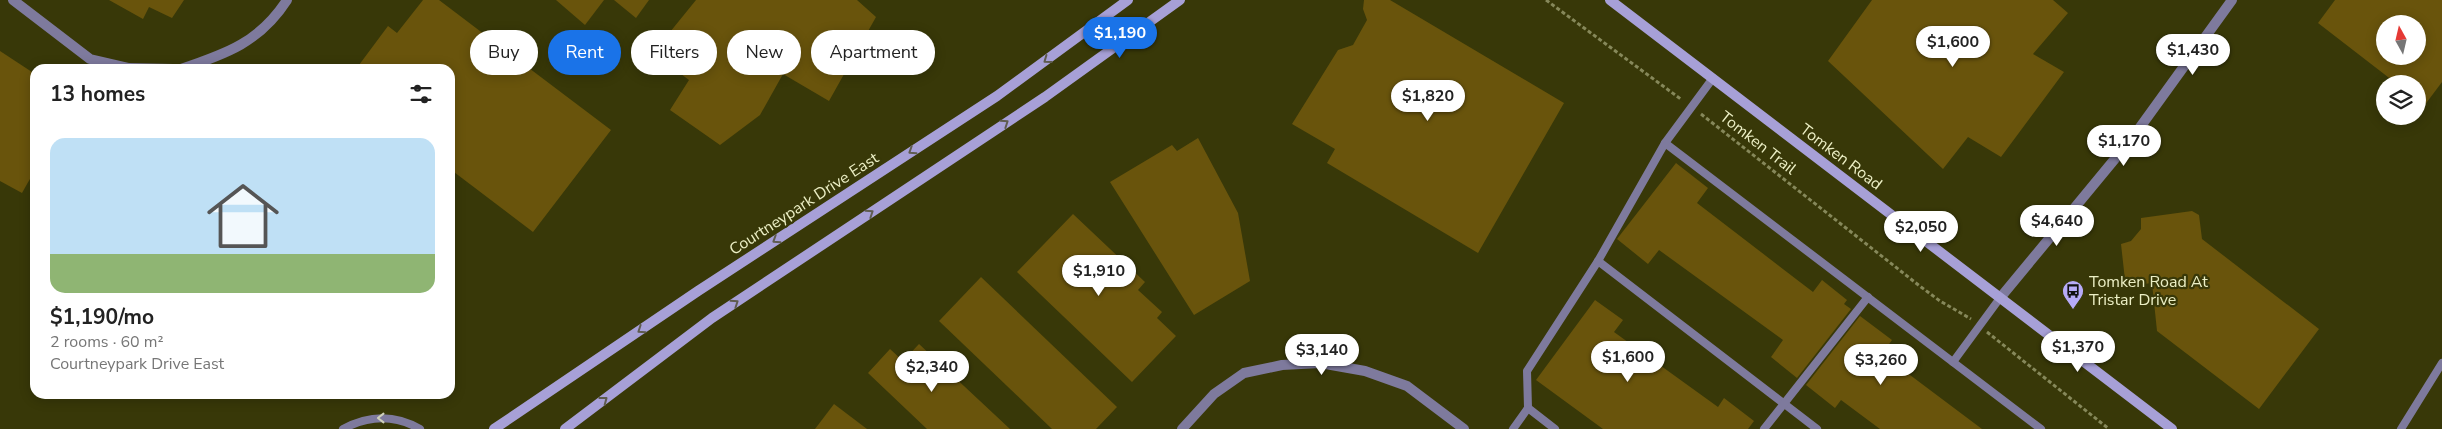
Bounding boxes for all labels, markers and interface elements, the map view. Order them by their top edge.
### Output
north arrow [2376,15,2426,65]
map controls [2376,15,2426,125]
pin: $1,190 [1079,17,1161,59]
text: $1,190 [1094,22,1146,44]
pin: $1,600 [1912,26,1994,68]
chip: Buy [470,30,538,75]
chip: Rent [548,30,621,75]
chip: Filters [631,30,717,75]
chip: New [727,30,801,75]
chip: Apartment [811,30,935,75]
text: $1,600 [1927,31,1979,53]
pin: $1,430 [2152,34,2234,76]
text: $1,430 [2167,39,2219,61]
one-way arrow [1043,54,1053,63]
button: layers [2376,75,2426,125]
text: 13 homes [50,80,145,108]
icon: filters [407,80,435,108]
pin: $1,820 [1387,80,1469,122]
text: $1,820 [1402,85,1454,107]
street label: Tomken Trail [1715,106,1801,180]
street label: Tomken Road [1795,119,1887,195]
one-way arrow [1000,120,1009,129]
pin: $1,170 [2083,124,2165,167]
text: $1,170 [2098,130,2150,152]
one-way arrow [909,145,918,154]
street label: Courtneypark Drive East [725,147,883,261]
icon: home [198,171,288,261]
pin: $4,640 [2016,204,2098,247]
one-way arrow [864,210,874,219]
pin: $2,050 [1880,210,1962,253]
text: $4,640 [2031,210,2083,232]
text: $2,050 [1895,216,1947,238]
one-way arrow [772,234,782,243]
pin: $1,910 [1058,254,1140,297]
text: $1,910 [1073,260,1125,282]
place label: Tomken Road At Tristar Drive [2089,271,2208,311]
bus stop icon: Tomken Road At Tristar Drive [2061,279,2085,310]
one-way arrow [729,300,738,309]
text: $1,190/mo [50,303,154,331]
one-way arrow [637,323,646,333]
pin: $1,370 [2037,330,2119,373]
text: 2 rooms · 60 m² [50,331,163,353]
pin: $3,140 [1281,334,1363,376]
text: $1,370 [2052,336,2104,358]
text: $3,140 [1296,339,1348,361]
pin: $1,600 [1587,340,1669,383]
pin: $3,260 [1840,344,1922,386]
text: $1,600 [1602,346,1654,368]
text: $3,260 [1855,349,1907,371]
pin: $2,340 [891,350,973,393]
text: Courtneypark Drive East [50,353,224,375]
text: $2,340 [906,356,958,378]
one-way arrow [598,397,607,405]
one-way arrow [377,413,385,423]

